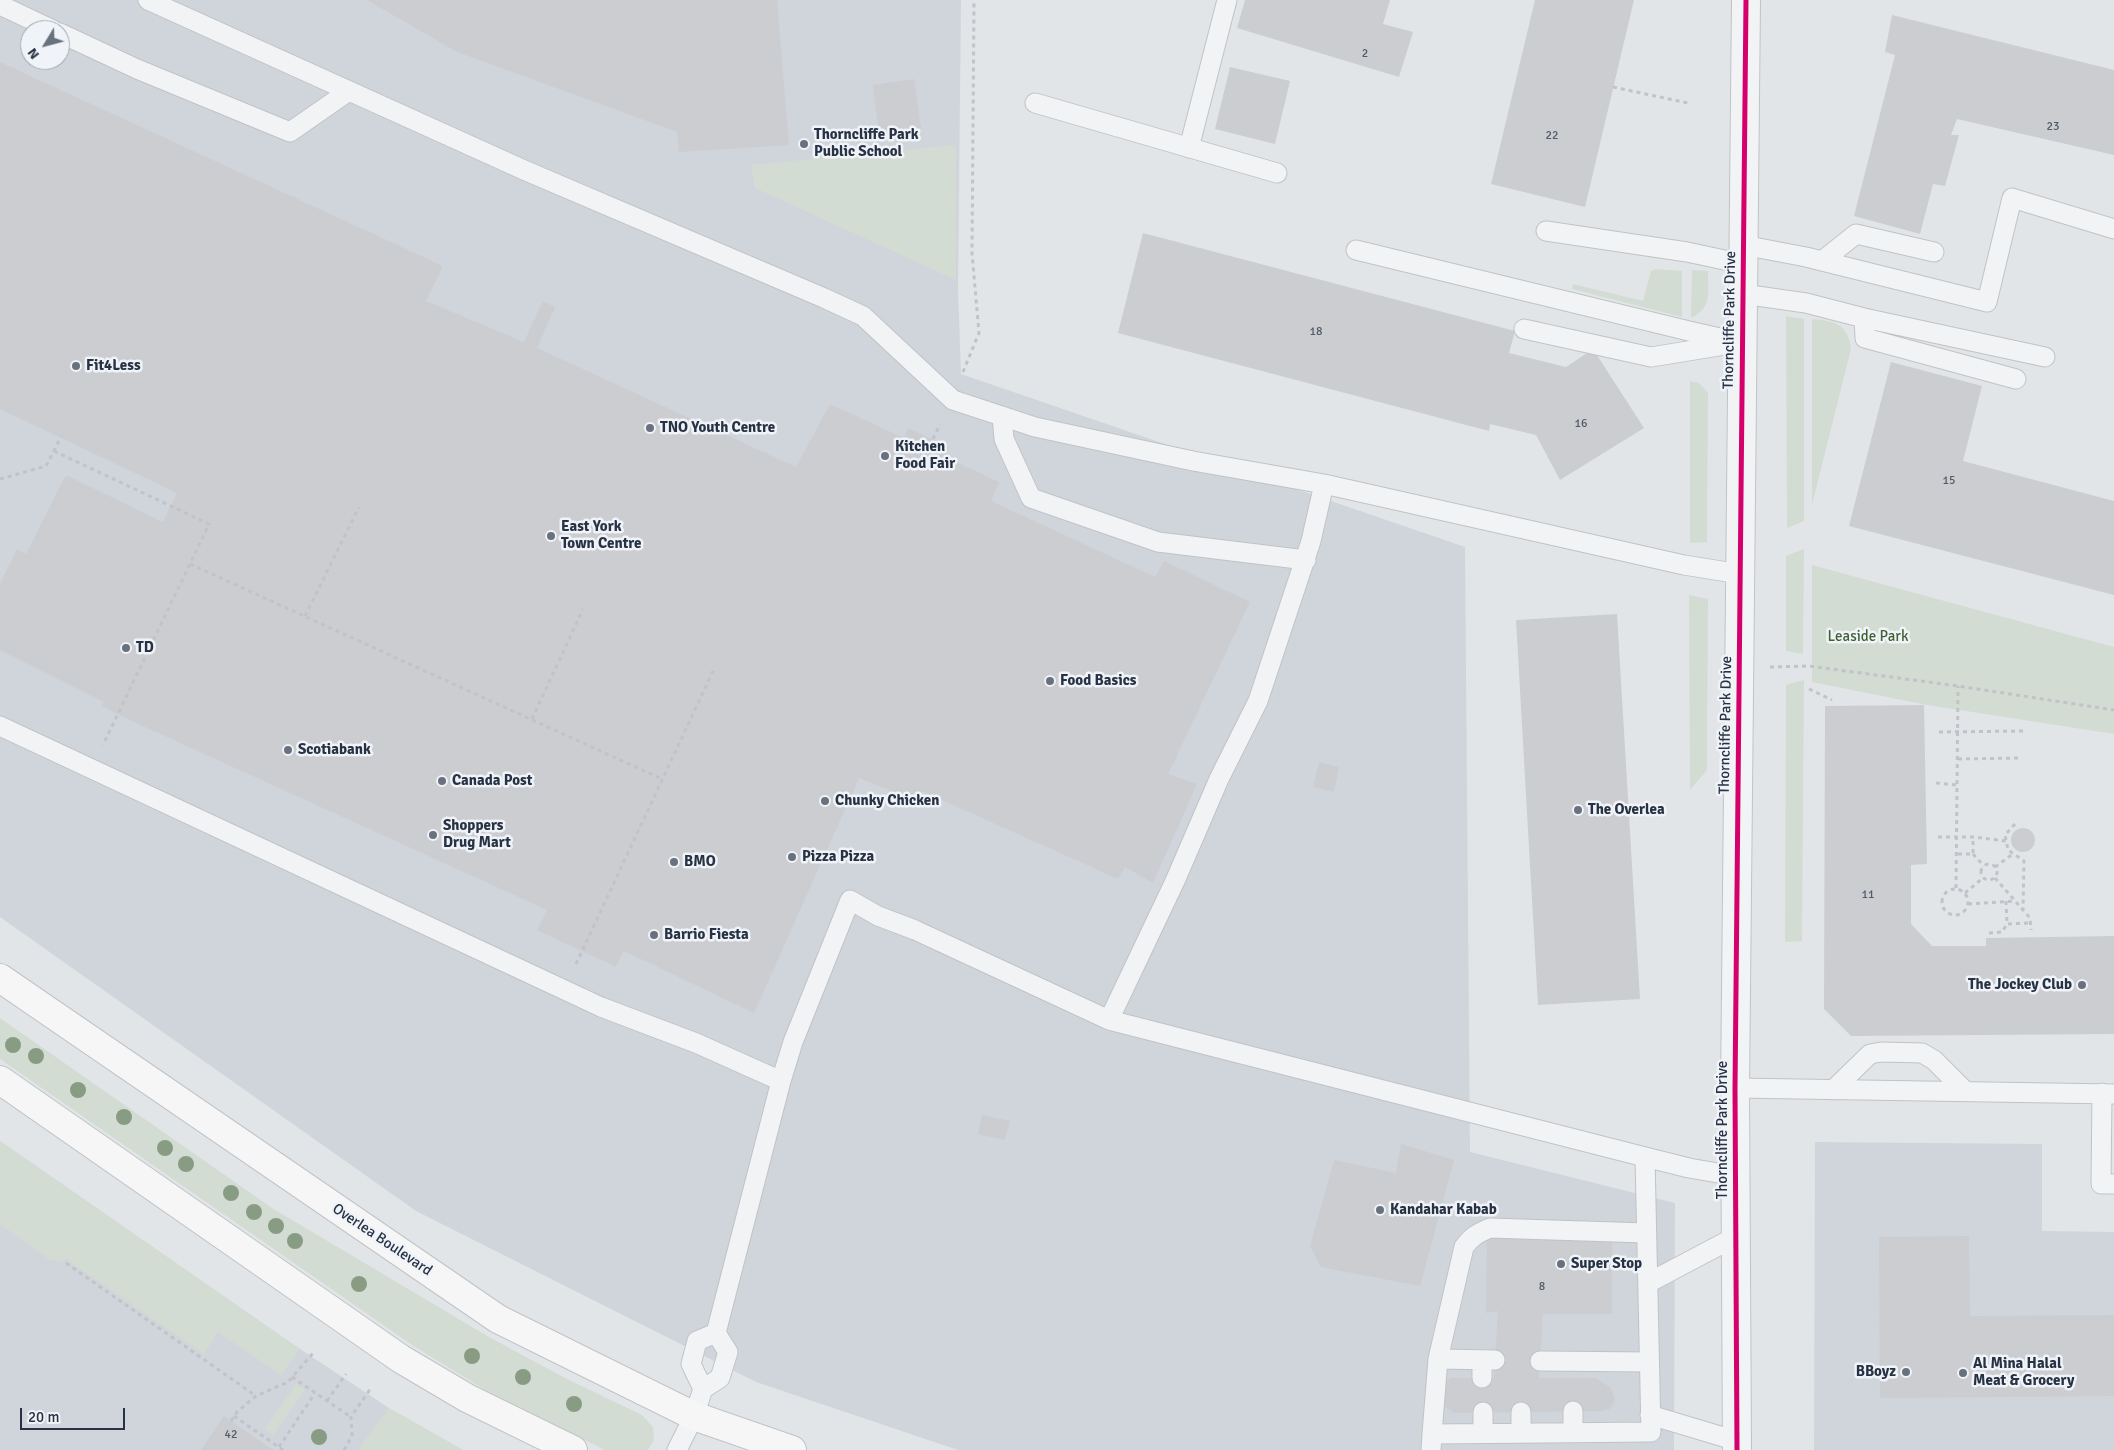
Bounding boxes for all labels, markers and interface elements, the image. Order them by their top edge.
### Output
north arrow [20,20,70,70]
text: N [24,45,43,63]
house number: 2 [1362,47,1368,61]
house number: 23 [2047,120,2059,134]
place label: Thorncliffe Park Public School [814,126,919,161]
house number: 22 [1546,129,1558,143]
marker: Thorncliffe Park Public School [798,138,810,150]
street label: Thorncliffe Park Drive [1720,251,1740,389]
house number: 18 [1310,325,1322,339]
place label: Fit4Less [86,357,141,375]
marker: Fit4Less [70,360,82,372]
house number: 16 [1575,417,1587,431]
place label: TNO Youth Centre [660,419,775,437]
marker: TNO Youth Centre [644,422,656,434]
place label: Kitchen Food Fair [895,438,955,473]
marker: Kitchen Food Fair [879,450,891,462]
house number: 15 [1943,474,1955,488]
place label: East York Town Centre [561,518,642,553]
marker: East York Town Centre [545,530,557,542]
park label: Leaside Park [1828,628,1908,646]
place label: TD [136,639,154,657]
marker: TD [120,642,132,654]
street label: Thorncliffe Park Drive [1716,656,1736,794]
place label: Food Basics [1060,672,1136,690]
marker: Food Basics [1044,675,1056,687]
place label: Scotiabank [298,741,371,759]
marker: Scotiabank [282,744,294,756]
place label: Canada Post [452,772,532,790]
marker: Canada Post [436,775,448,787]
place label: Chunky Chicken [835,792,939,810]
marker: Chunky Chicken [819,795,831,807]
place label: The Overlea [1588,801,1665,819]
marker: The Overlea [1572,804,1584,816]
place label: Shoppers Drug Mart [443,817,511,852]
marker: Shoppers Drug Mart [427,829,439,841]
place label: Pizza Pizza [802,848,874,866]
marker: Pizza Pizza [786,851,798,863]
place label: BMO [684,853,716,871]
marker: BMO [668,856,680,868]
house number: 11 [1862,888,1874,902]
place label: Barrio Fiesta [664,926,749,944]
marker: Barrio Fiesta [648,929,660,941]
place label: The Jockey Club [1968,976,2072,994]
marker: The Jockey Club [2076,979,2088,991]
street label: Thorncliffe Park Drive [1714,1061,1732,1199]
street label: Overlea Boulevard [329,1200,435,1280]
place label: Kandahar Kabab [1390,1201,1497,1219]
marker: Kandahar Kabab [1374,1204,1386,1216]
place label: Super Stop [1571,1255,1642,1273]
marker: Super Stop [1555,1258,1567,1270]
house number: 8 [1539,1280,1545,1294]
place label: Al Mina Halal Meat & Grocery [1973,1355,2074,1390]
place label: BBoyz [1856,1363,1896,1381]
marker: BBoyz [1900,1366,1912,1378]
marker: Al Mina Halal Meat & Grocery [1957,1367,1969,1379]
scale bar [22,1398,128,1430]
text: 20 m [28,1408,59,1426]
house number: 42 [225,1428,237,1442]

